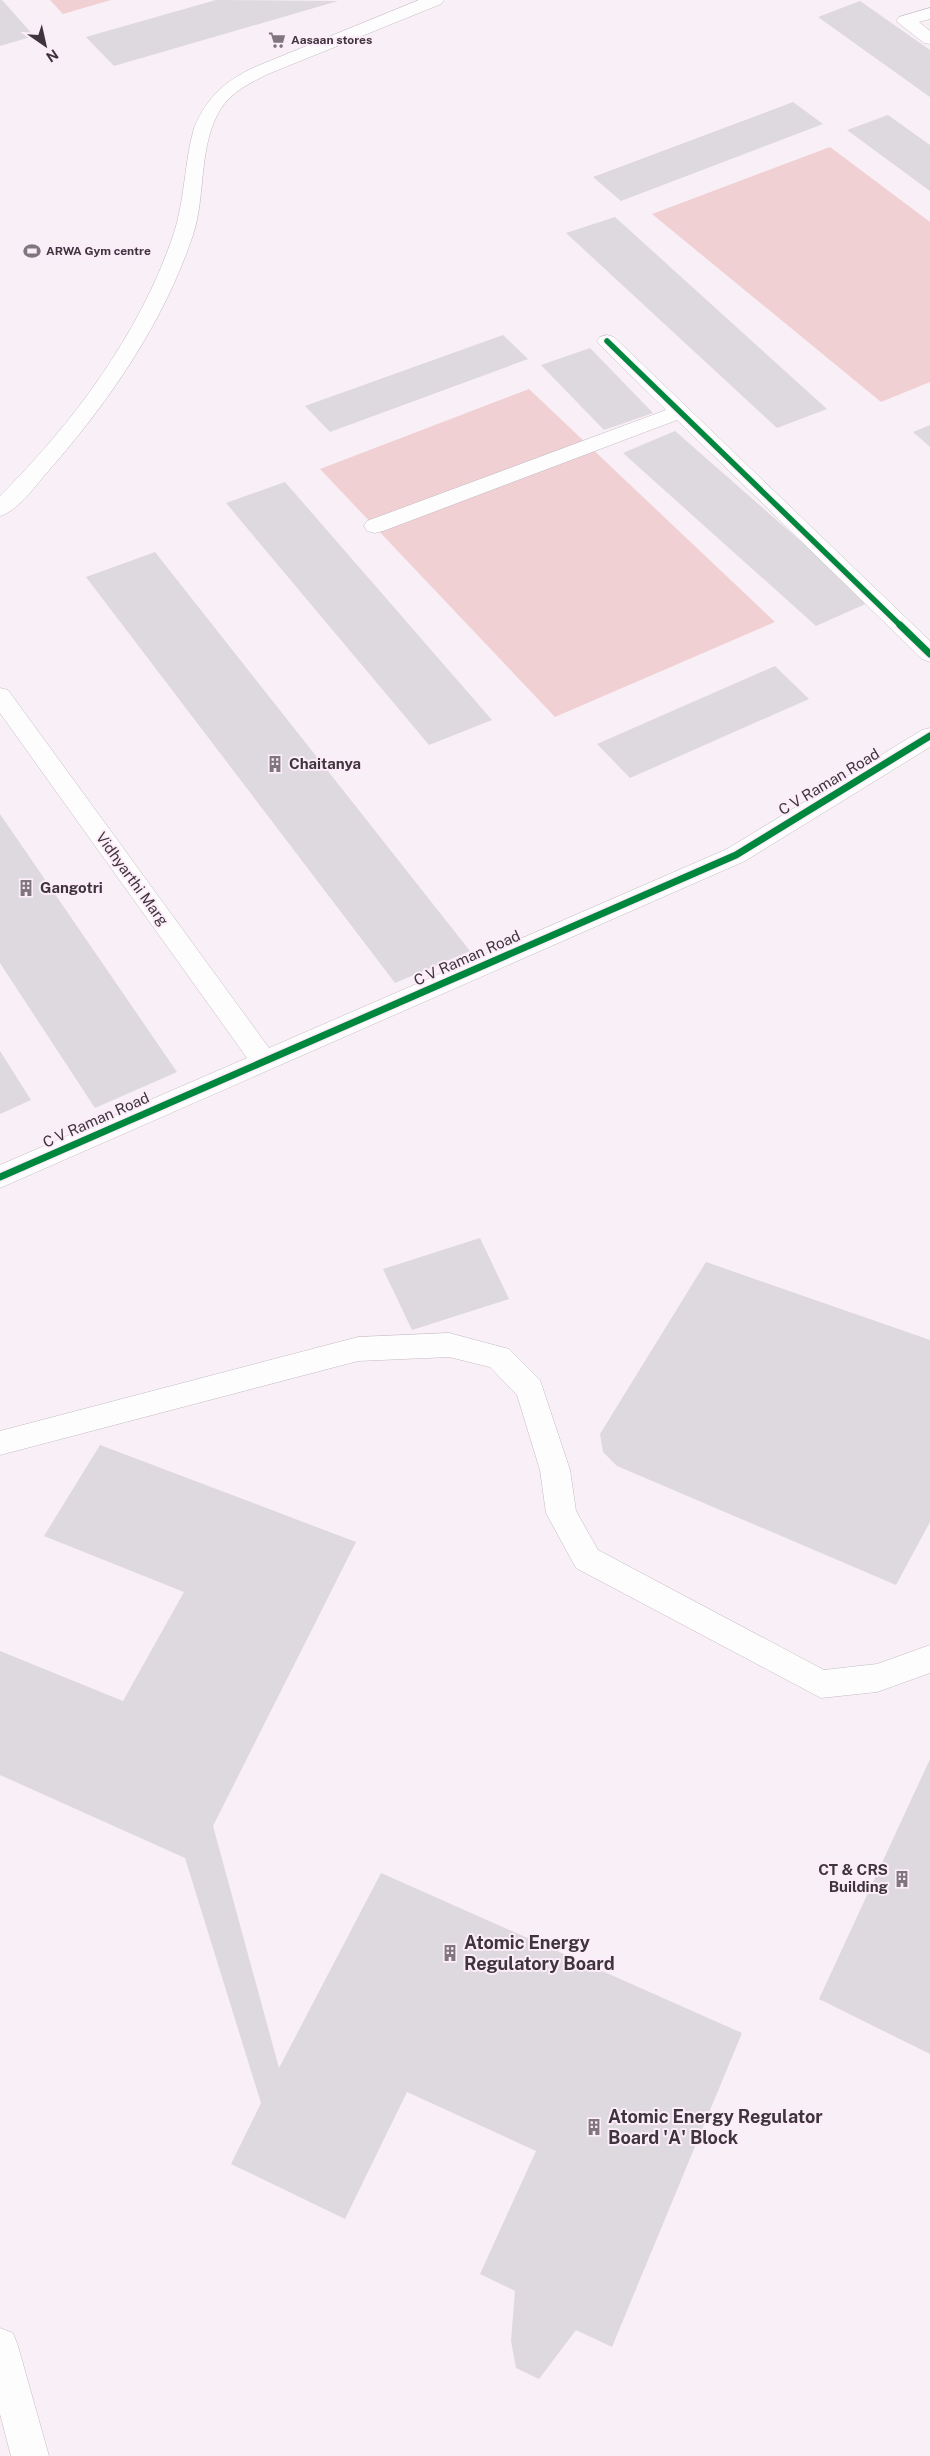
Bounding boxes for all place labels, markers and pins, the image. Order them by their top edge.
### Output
supermarket icon: Aasaan stores [267,30,287,50]
place label: Aasaan stores [291,33,372,47]
sports icon: ARWA Gym centre [22,241,42,261]
place label: ARWA Gym centre [46,244,151,258]
building icon: Chaitanya [265,754,285,774]
place label: Chaitanya [289,755,361,772]
building icon: Gangotri [16,878,36,898]
place label: Gangotri [40,879,103,896]
place label: CT & CRS Building [818,1861,889,1895]
building icon: CT & CRS Building [892,1869,912,1889]
place label: Atomic Energy Regulatory Board [464,1932,615,1974]
building icon: Atomic Energy Regulatory Board [440,1943,460,1963]
place label: Atomic Energy Regulator Board 'A' Block [608,2106,823,2148]
building icon: Atomic Energy Regulator Board 'A' Block [584,2117,604,2137]

